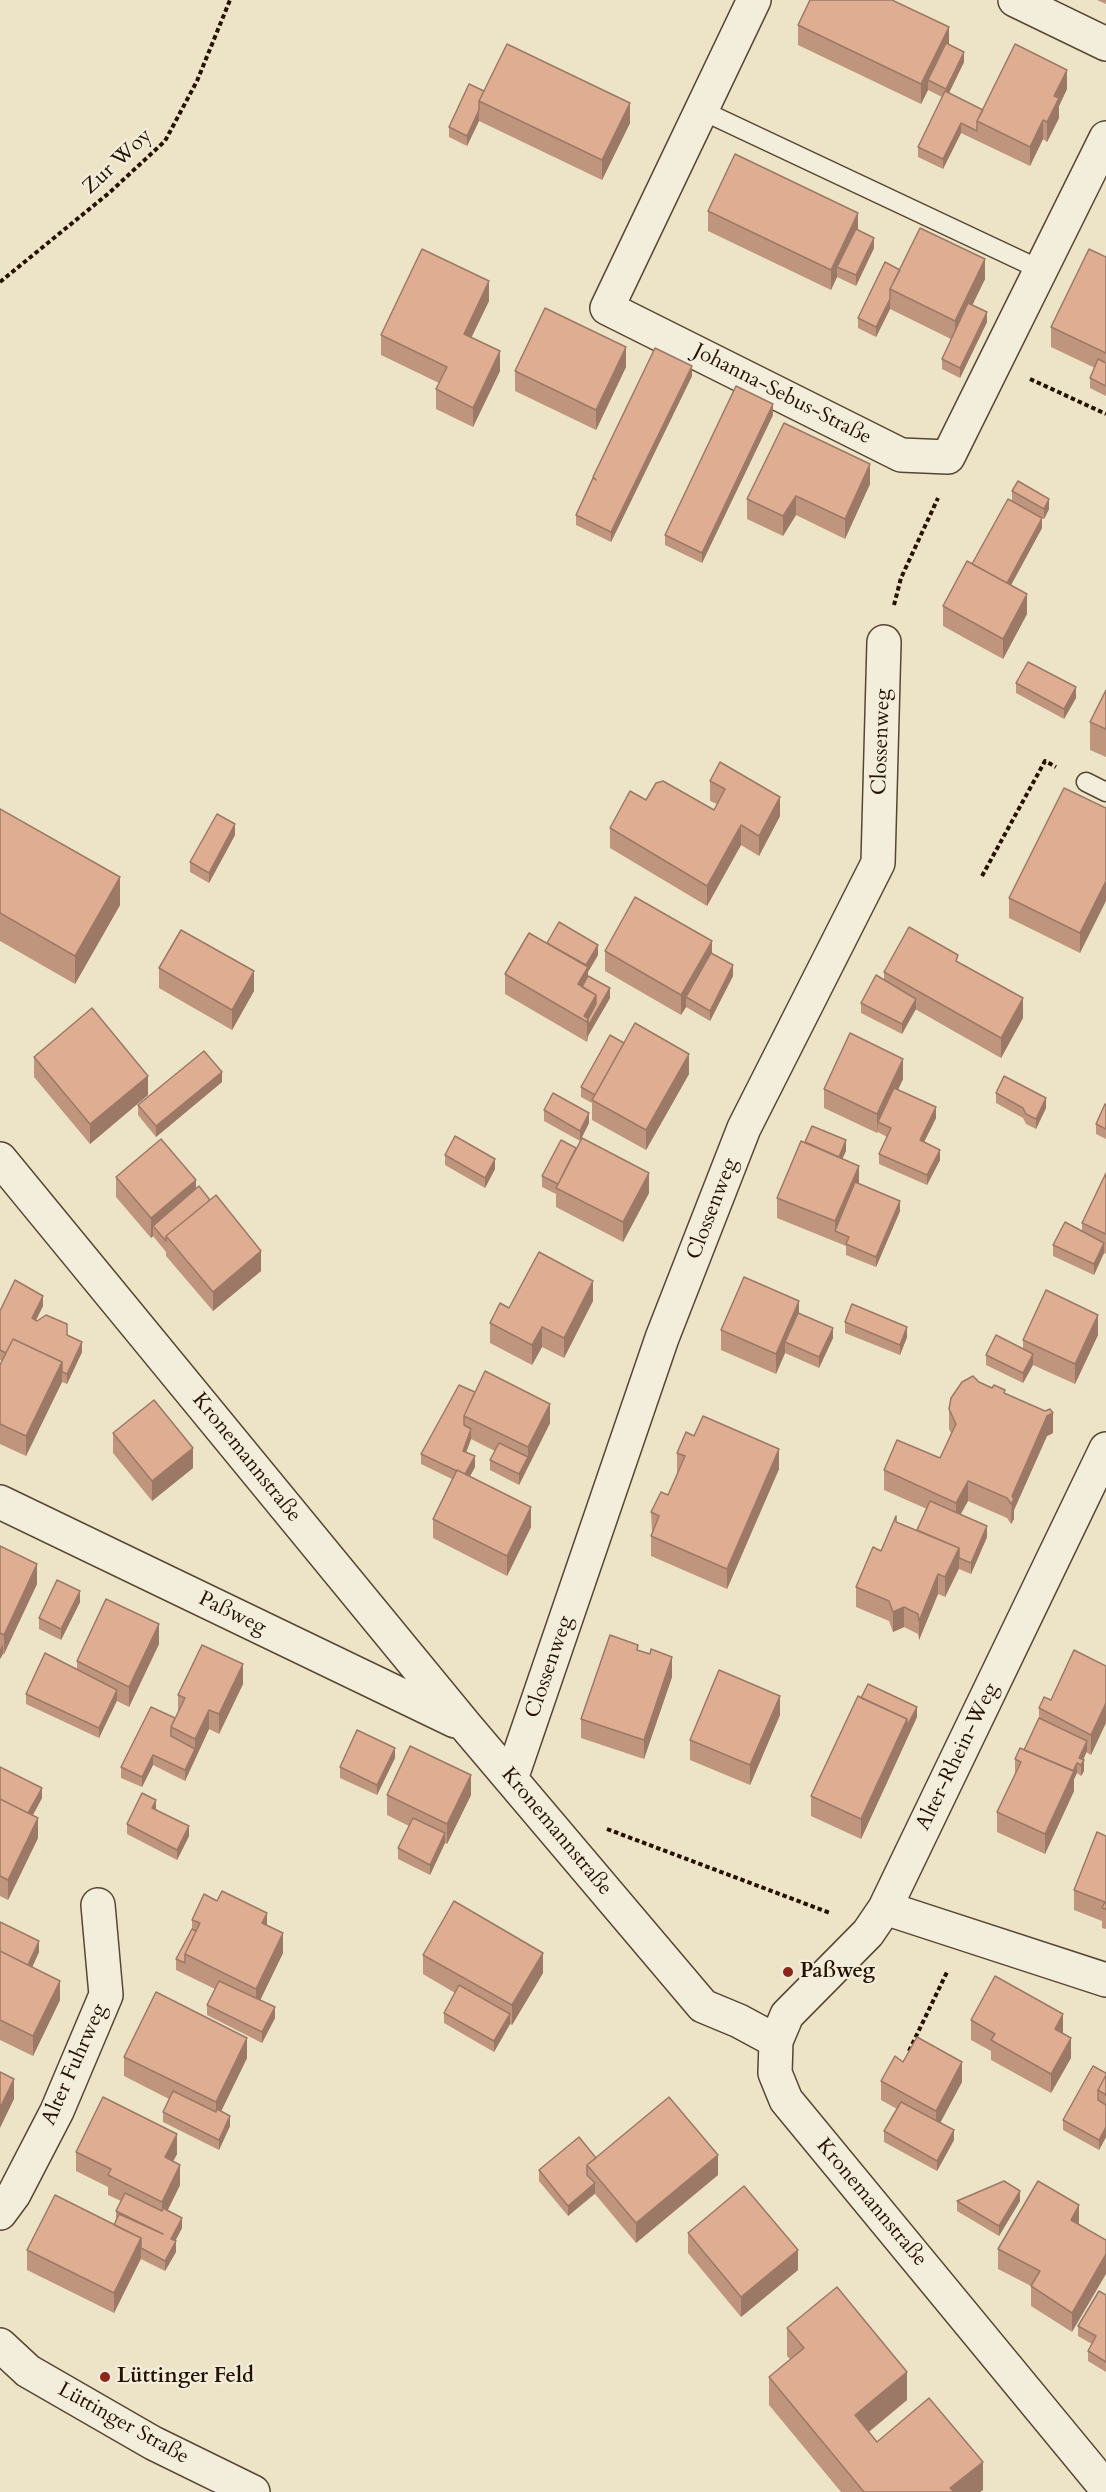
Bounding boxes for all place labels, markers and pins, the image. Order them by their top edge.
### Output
place label: Paßweg [800,1959,875,1985]
marker: Paßweg [781,1965,795,1979]
place label: Lüttinger Feld [117,2364,254,2390]
marker: Lüttinger Feld [98,2370,112,2384]

